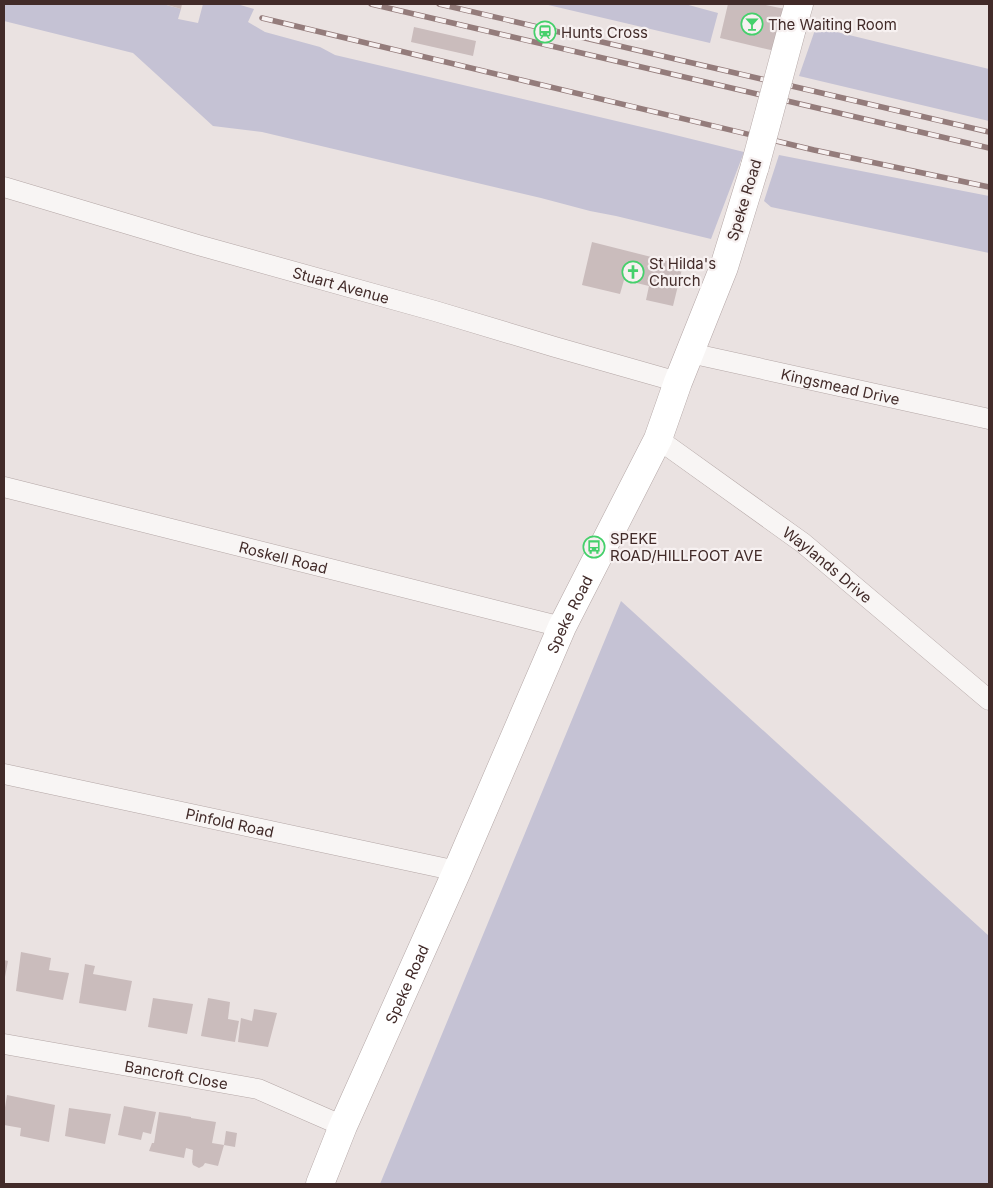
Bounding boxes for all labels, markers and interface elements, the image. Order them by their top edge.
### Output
bar icon: The Waiting Room [740,12,764,36]
place label: The Waiting Room [768,15,897,34]
station icon: Hunts Cross [533,20,557,44]
place label: Hunts Cross [561,23,648,42]
street label: Speke Road [723,157,765,243]
place label: St Hilda's Church [649,254,716,290]
church icon: St Hilda's Church [621,260,645,284]
street label: Stuart Avenue [291,262,392,307]
street label: Kingsmead Drive [779,364,902,409]
street label: Waylands Drive [779,522,876,607]
place label: SPEKE ROAD/HILLFOOT AVE [610,529,763,565]
bus stop icon: SPEKE ROAD/HILLFOOT AVE [582,535,606,559]
street label: Roskell Road [237,537,330,577]
street label: Speke Road [542,572,596,656]
street label: Pinfold Road [184,804,276,841]
street label: Speke Road [381,941,432,1026]
street label: Bancroft Close [123,1056,229,1093]

